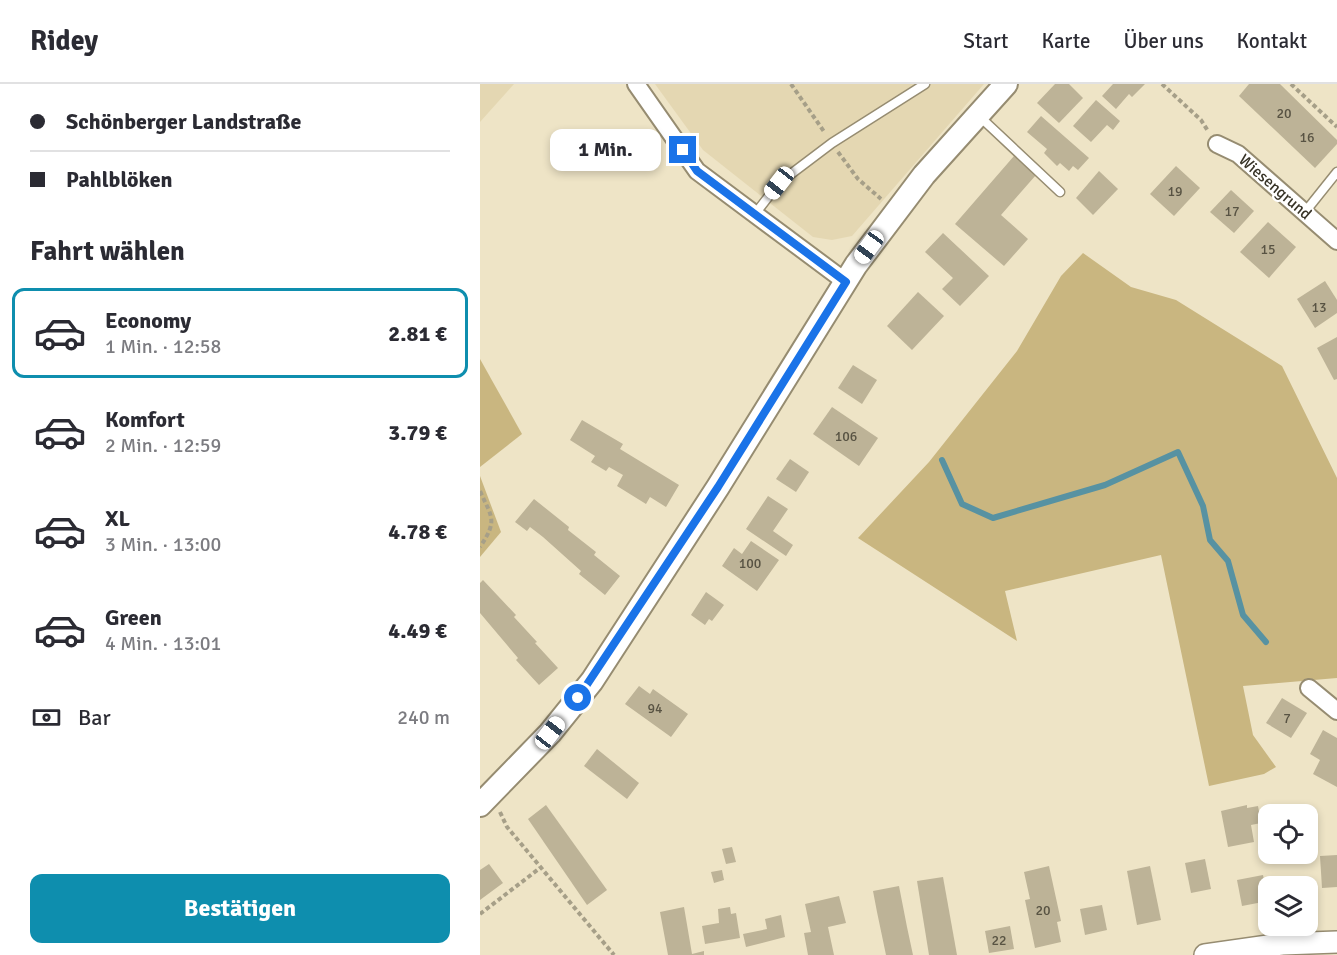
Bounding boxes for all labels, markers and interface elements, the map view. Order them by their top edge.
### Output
text: Ridey [30,24,98,58]
text: Start [963,28,1008,54]
text: Karte [1041,28,1090,54]
text: Über uns [1123,28,1204,54]
text: Kontakt [1237,28,1307,54]
house number: 20 [1276,105,1292,122]
text: Schönberger Landstraße [66,108,301,135]
callout: 1 Min. [551,129,662,171]
house number: 16 [1299,129,1315,146]
route end [669,136,696,163]
text: 1 Min. [578,137,633,162]
street label: Wiesengrund [1234,150,1316,224]
car [761,163,797,203]
text: Pahlblöken [66,166,173,193]
house number: 19 [1167,183,1183,200]
house number: 17 [1224,203,1240,220]
car [851,227,887,267]
text: Fahrt wählen [30,235,185,268]
house number: 15 [1260,241,1276,258]
house number: 13 [1311,299,1327,316]
icon: car [33,306,87,360]
text: Economy [105,307,191,334]
text: 2.81 € [388,320,447,347]
text: 1 Min. · 12:58 [105,334,221,359]
icon: car [33,405,87,459]
text: Komfort [105,406,185,433]
text: 3.79 € [388,419,447,446]
house number: 106 [835,428,857,445]
text: 2 Min. · 12:59 [105,433,221,458]
icon: car [33,504,87,558]
text: XL [105,505,130,532]
text: 4.78 € [388,518,447,545]
text: 3 Min. · 13:00 [105,532,221,557]
house number: 100 [739,555,761,572]
icon: car [33,603,87,657]
text: Green [105,604,162,631]
text: 4.49 € [388,617,447,644]
text: 4 Min. · 13:01 [105,631,221,656]
route start [564,684,591,711]
house number: 94 [647,700,663,717]
icon: cash [30,701,63,734]
text: Bar [78,704,111,731]
text: 240 m [397,705,450,730]
house number: 7 [1283,710,1291,727]
car [532,713,568,753]
map controls [1258,804,1318,936]
button: locate [1258,804,1318,864]
button: Bestätigen [30,874,450,943]
button: layers [1258,876,1318,936]
house number: 20 [1035,902,1051,919]
house number: 22 [991,932,1007,949]

